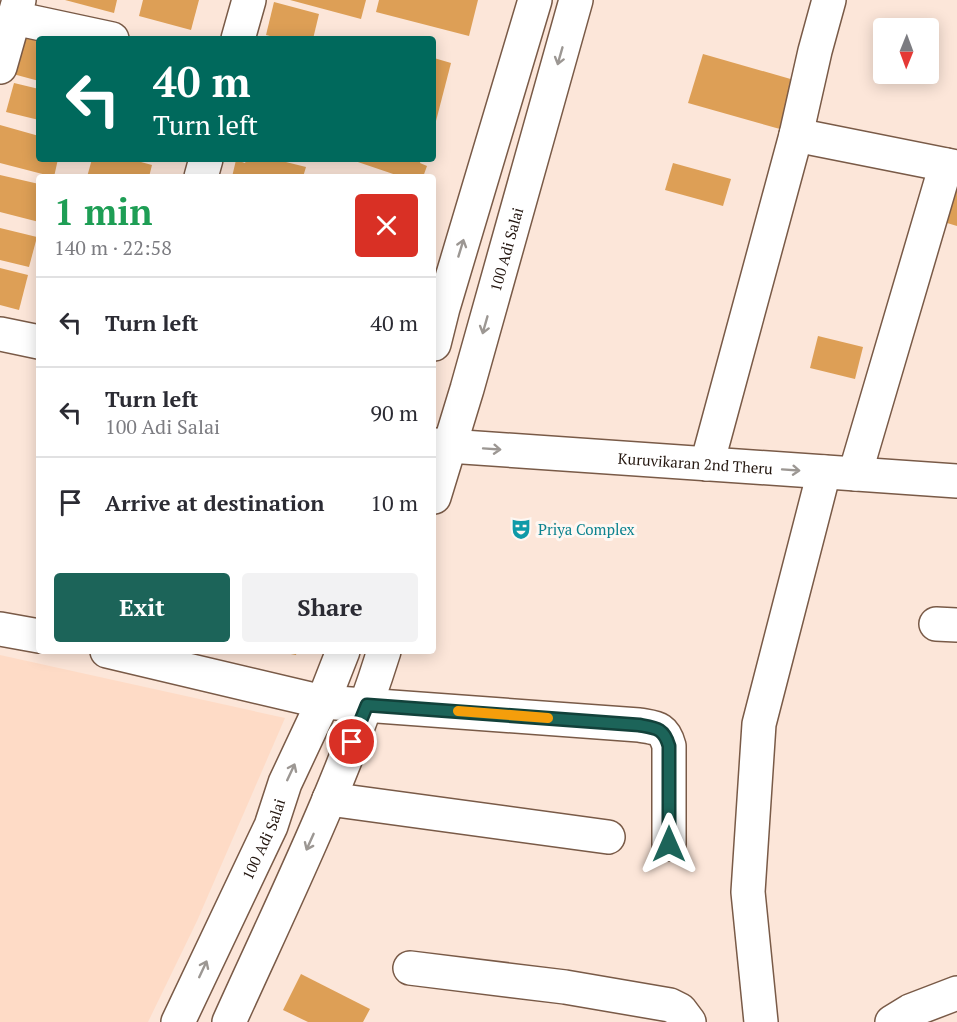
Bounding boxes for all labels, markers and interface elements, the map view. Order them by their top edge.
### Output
north arrow [873,18,939,84]
map controls [873,18,939,84]
one-way arrow [554,46,565,65]
text: 40 m [153,53,251,109]
icon: left [54,60,132,138]
text: Turn left [153,107,258,143]
text: 1 min [54,188,152,235]
button: close [355,194,418,257]
street label: 100 Adi Salai [485,205,527,294]
text: 140 m · 22:58 [54,234,172,261]
one-way arrow [456,239,467,258]
icon: left [54,306,87,339]
text: Turn left [105,308,198,337]
text: 40 m [370,308,418,337]
one-way arrow [479,315,490,334]
text: Turn left [105,384,198,413]
icon: left [54,396,87,429]
text: 90 m [370,398,418,427]
text: 100 Adi Salai [105,413,220,440]
one-way arrow [481,444,501,455]
street label: Kuruvikaran 2nd Theru [617,448,774,478]
one-way arrow [781,464,801,475]
icon: arrive [54,486,87,519]
text: Arrive at destination [105,488,324,517]
text: 10 m [370,488,418,517]
theatre icon: Priya Complex [509,517,533,541]
place label: Priya Complex [538,519,635,539]
button: Exit [54,573,230,642]
button: Share [242,573,418,642]
pin [326,716,377,767]
icon: arrive [335,725,368,758]
one-way arrow [285,763,297,781]
street label: 100 Adi Salai [237,796,289,883]
position arrow [637,812,701,876]
one-way arrow [304,833,315,851]
one-way arrow [197,961,209,979]

